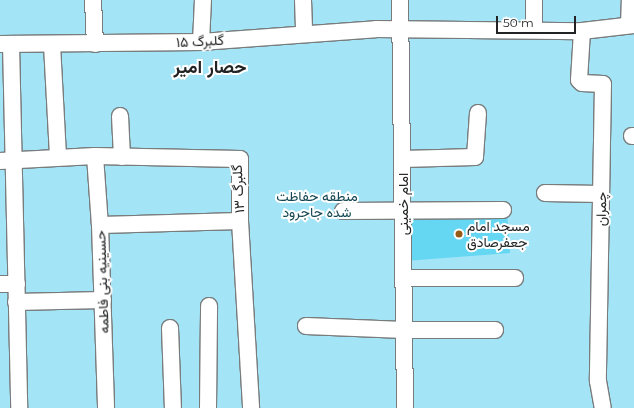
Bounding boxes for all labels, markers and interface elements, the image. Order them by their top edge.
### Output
scale bar [498,8,578,34]
text: 50 m [503,15,534,30]
street label: گلبرگ ۱۵ [176,31,224,51]
district label: حصار امیر [174,56,246,78]
street label: گلبرگ ۱۳ [228,164,248,214]
street label: امام خمینی [395,173,411,235]
park label: منطقه حفاظت شده جاجرود [276,188,358,220]
street label: چمران [592,192,610,226]
place label: مسجد امام جعفرصادق [467,218,530,250]
marker: مسجد امام جعفرصادق [454,229,464,239]
street label: حسینیه بنی فاطمه [92,230,112,334]

